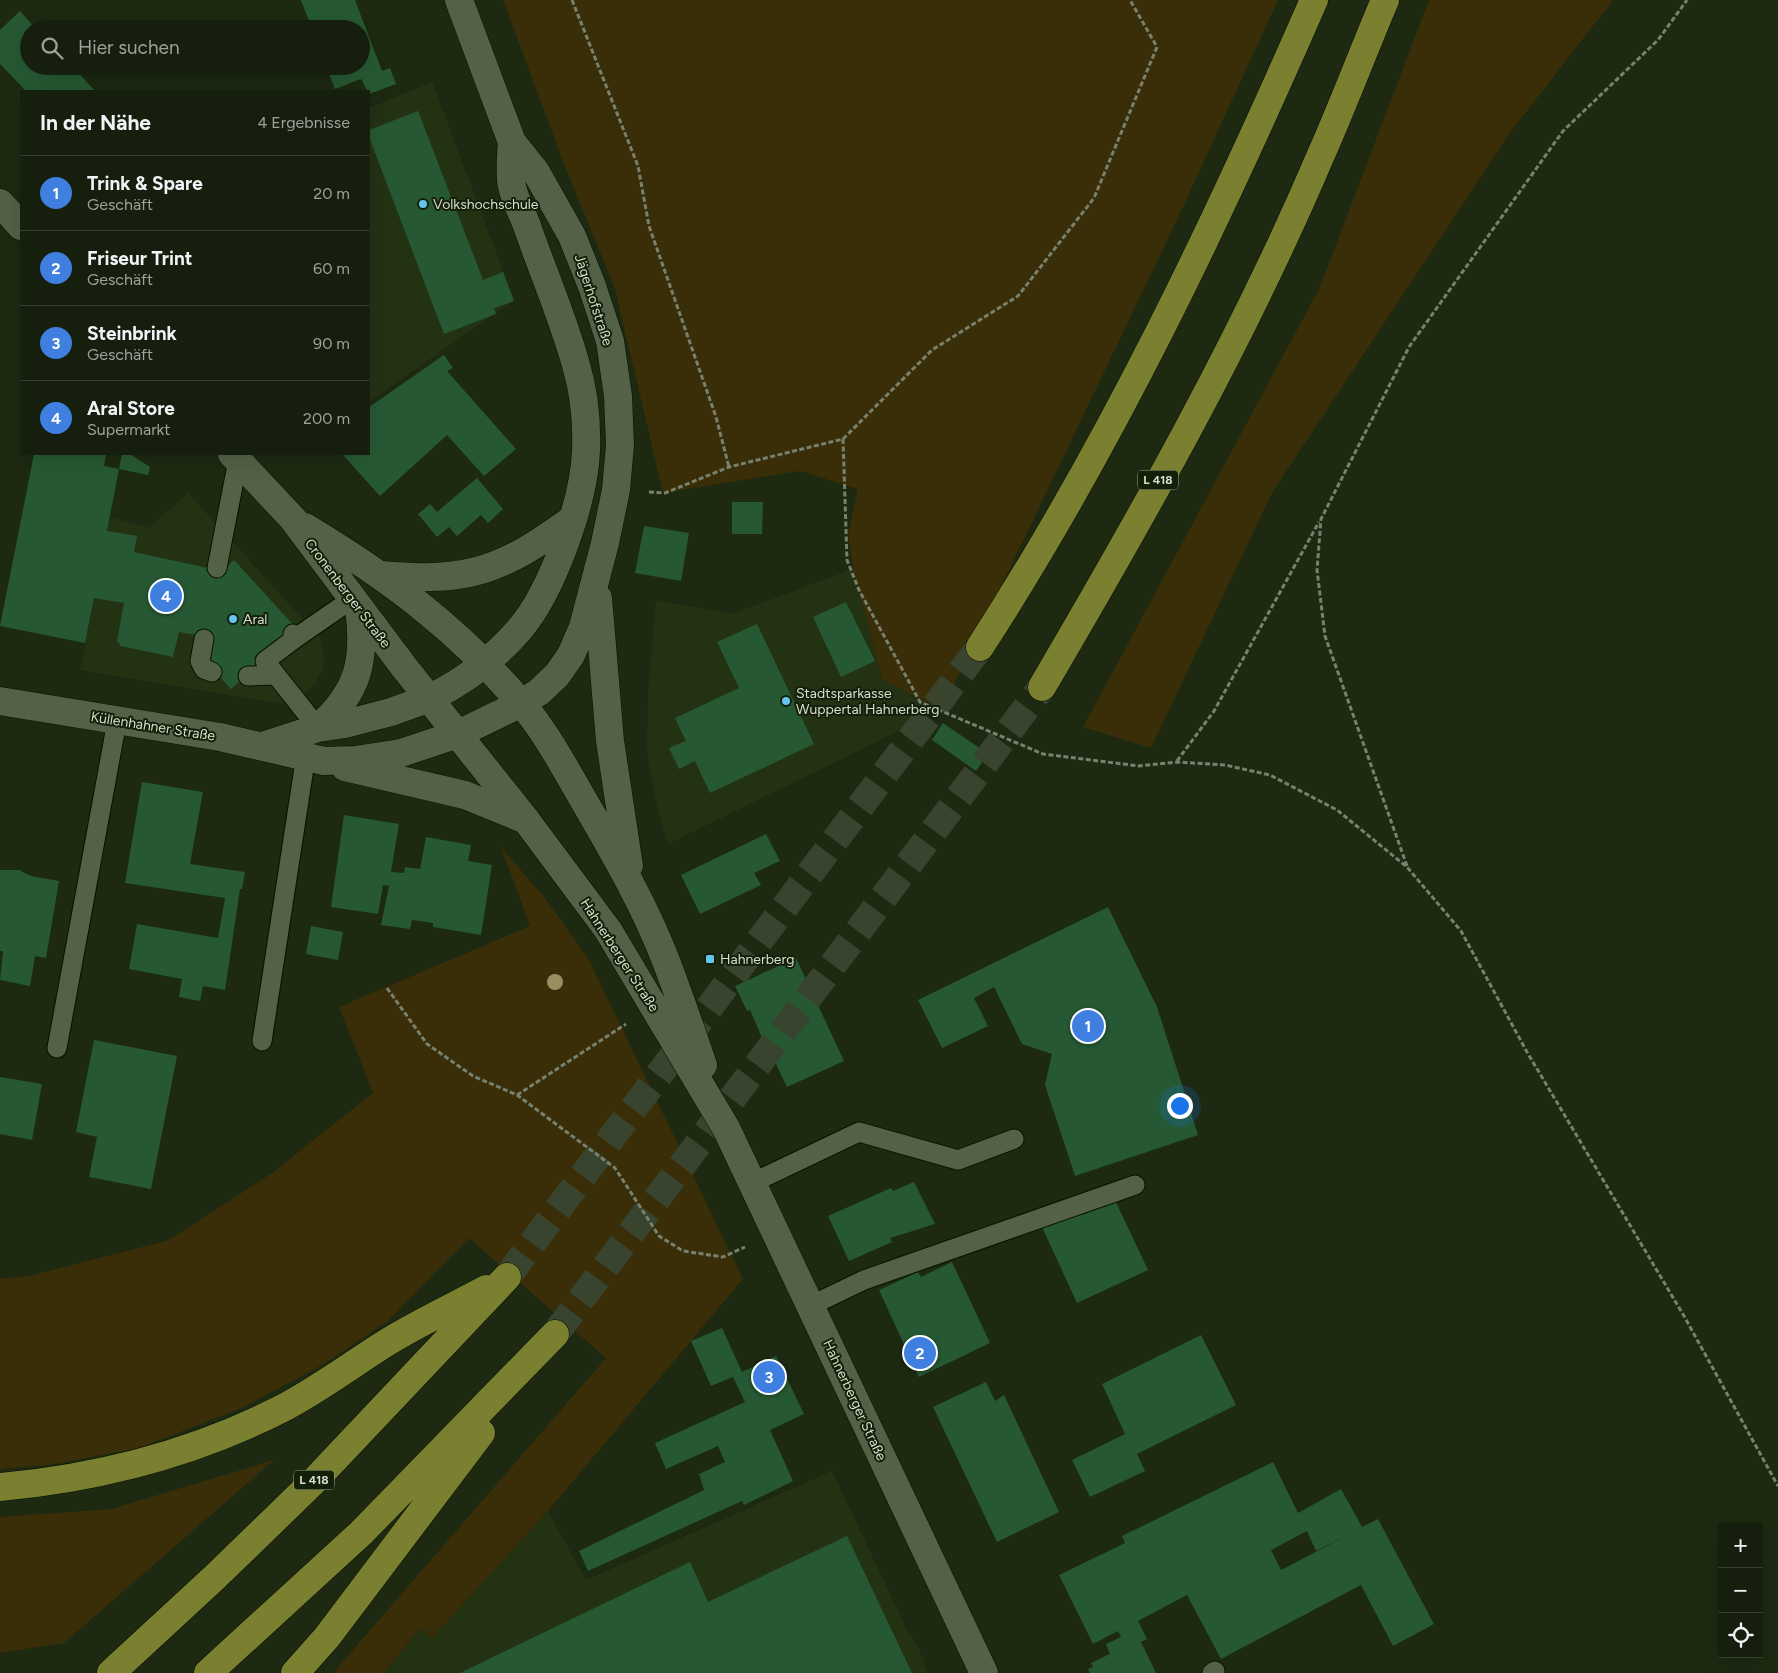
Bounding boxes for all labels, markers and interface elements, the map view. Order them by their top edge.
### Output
search box [20,20,370,75]
icon: search [38,34,66,62]
text: Hier suchen [78,36,179,59]
text: In der Nähe [40,110,151,135]
text: 4 Ergebnisse [257,113,350,132]
text: Trink & Spare [87,172,203,195]
text: 1 [53,184,59,203]
text: 20 m [313,184,350,203]
text: Geschäft [87,195,153,214]
place label: Volkshochschule [433,196,539,213]
marker: Volkshochschule [417,198,429,210]
text: Friseur Trint [87,247,192,270]
street label: Jägerhofstraße [571,252,616,348]
text: 2 [51,259,61,278]
text: 60 m [313,259,350,278]
text: Geschäft [87,270,153,289]
text: Steinbrink [87,322,177,345]
text: 3 [52,334,60,353]
text: 90 m [313,334,350,353]
text: Geschäft [87,345,153,364]
text: Aral Store [87,397,175,420]
text: 4 [51,409,61,428]
text: 200 m [303,409,350,428]
text: Supermarkt [87,420,170,439]
road number: L 418 [1138,470,1178,490]
street label: Cronenberger Straße [301,535,394,651]
pin: 4 [150,577,182,615]
place label: Aral [243,611,267,628]
marker: Aral [227,613,239,625]
place label: Stadtsparkasse Wuppertal Hahnerberg [796,685,940,718]
marker: Stadtsparkasse Wuppertal Hahnerberg [780,695,792,707]
street label: Küllenhahner Straße [90,708,217,745]
street label: Hahnerberger Straße [577,895,663,1015]
place label: Hahnerberg [720,951,794,968]
marker: Hahnerberg [704,953,716,965]
pin: 1 [1072,1007,1104,1045]
your location [1167,1093,1193,1119]
pin: 2 [904,1334,936,1372]
street label: Hahnerberger Straße [819,1337,890,1464]
pin: 3 [753,1358,785,1396]
road number: L 418 [294,1470,334,1490]
map controls [1718,1523,1763,1658]
button: + [1718,1523,1763,1568]
button: − [1718,1568,1763,1613]
button: locate [1718,1613,1763,1658]

